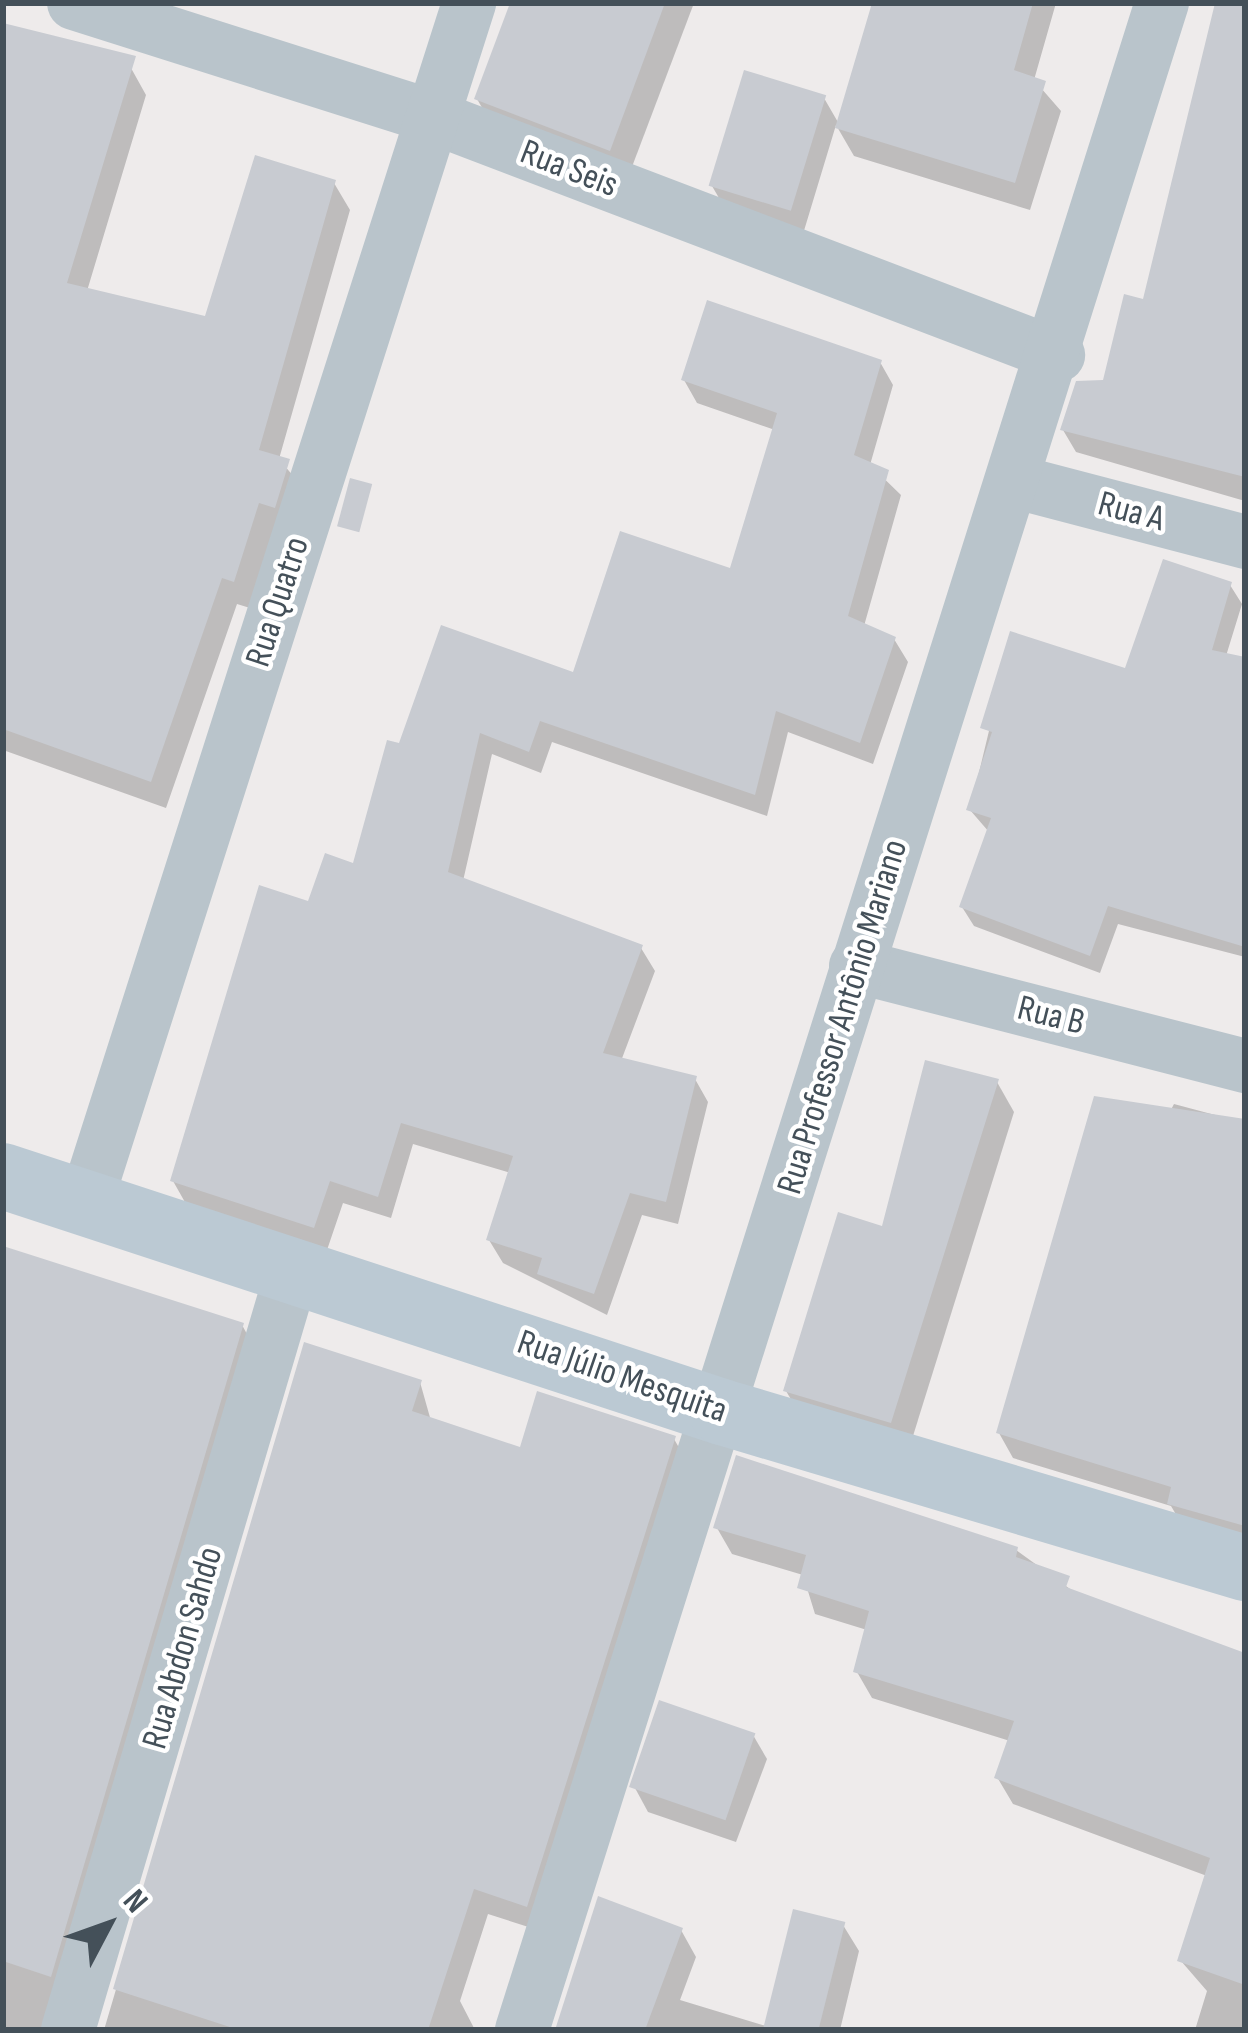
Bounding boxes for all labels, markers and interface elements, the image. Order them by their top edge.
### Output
street label: Rua Seis [514,131,624,207]
street label: Rua A [1093,483,1169,541]
street label: Rua Quatro [237,532,319,672]
street label: Rua Professor Antônio Mariano [769,835,917,1199]
street label: Rua B [1013,987,1089,1045]
street label: Rua Júlio Mesquita [512,1321,732,1433]
street label: Rua Abdon Sahdo [134,1542,232,1754]
north arrow [48,1865,168,1985]
text: N [114,1882,156,1921]

